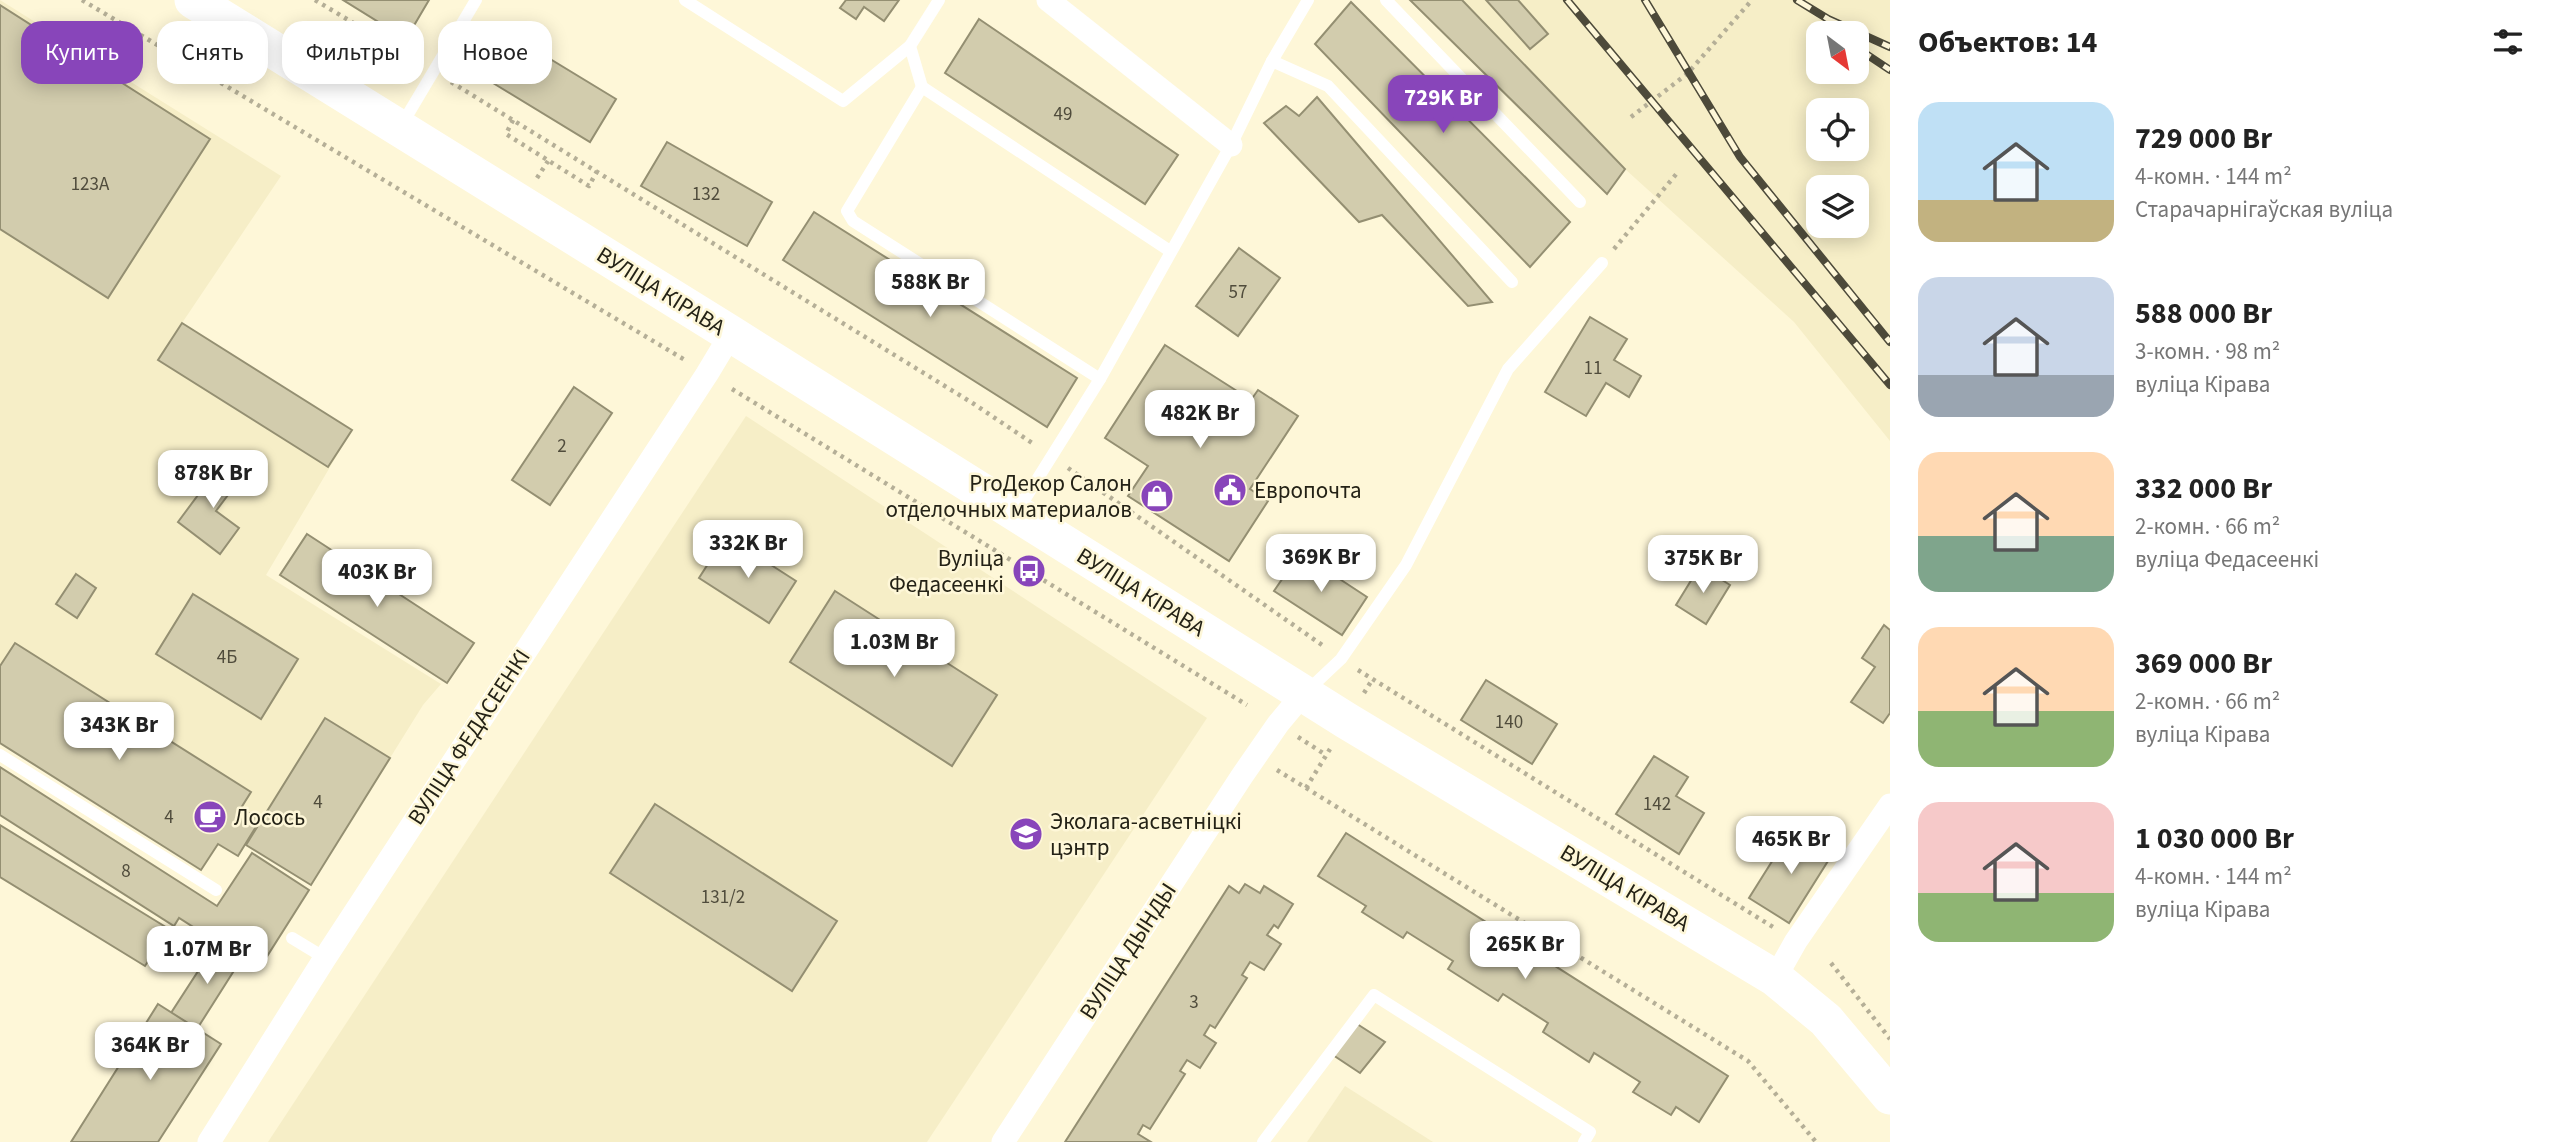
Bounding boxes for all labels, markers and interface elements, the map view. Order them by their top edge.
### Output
chip: Купить [21,21,143,84]
chip: Снять [157,21,268,84]
chip: Фильтры [282,21,424,84]
chip: Новое [438,21,552,84]
north arrow [1806,21,1869,84]
map controls [1806,21,1869,238]
text: Объектов: 14 [1918,21,2097,64]
icon: filters [2489,23,2527,61]
pin: 729K Br [1378,76,1508,135]
text: 729K Br [1404,81,1482,114]
button: locate [1806,98,1869,161]
house number: 49 [1054,101,1072,128]
text: 729 000 Br [2135,117,2272,160]
icon: home [1974,130,2058,214]
text: 4-комн. · 144 m² [2135,160,2292,193]
house number: 123А [71,171,110,198]
button: layers [1806,175,1869,238]
house number: 132 [692,181,720,208]
text: Старачарнігаўская вуліца [2135,193,2393,226]
street label: ВУЛІЦА КІРАВА [590,238,732,344]
pin: 588K Br [865,260,995,319]
text: 588K Br [891,265,969,298]
house number: 57 [1229,279,1247,306]
text: 588 000 Br [2135,292,2272,335]
icon: home [1974,305,2058,389]
text: 3-комн. · 98 m² [2135,335,2280,368]
house number: 11 [1584,355,1602,382]
text: вуліца Кірава [2135,368,2270,401]
pin: 482K Br [1135,391,1265,450]
text: 482K Br [1161,396,1239,429]
house number: 2 [557,433,567,460]
pin: 878K Br [148,450,278,510]
text: 878K Br [174,456,252,489]
place label: ProДекор Салон отделочных материалов [885,467,1132,526]
text: 332 000 Br [2135,467,2272,510]
public building icon: Европочта [1211,471,1249,509]
place label: Европочта [1254,474,1362,507]
shop icon: ProДекор Салон отделочных материалов [1138,477,1176,515]
icon: home [1974,480,2058,564]
text: 2-комн. · 66 m² [2135,510,2280,543]
pin: 332K Br [683,520,813,580]
text: 332K Br [709,526,787,559]
pin: 369K Br [1256,534,1386,594]
pin: 375K Br [1638,536,1768,595]
street label: ВУЛІЦА КІРАВА [1070,539,1212,645]
text: 369K Br [1282,540,1360,573]
text: 375K Br [1664,541,1742,574]
place label: Вуліца Федасеенкі [889,542,1004,601]
text: вуліца Федасеенкі [2135,543,2319,576]
pin: 403K Br [312,550,442,609]
bus stop icon: Вуліца Федасеенкі [1010,552,1048,590]
text: 403K Br [338,555,416,588]
pin: 1.03M Br [822,620,966,679]
text: 1.03M Br [850,625,938,658]
street label: ВУЛІЦА ФЕДАСЕЕНКІ [400,642,538,832]
text: 369 000 Br [2135,642,2272,685]
house number: 4Б [217,644,237,671]
icon: home [1974,655,2058,739]
text: 2-комн. · 66 m² [2135,685,2280,718]
pin: 343K Br [54,702,184,762]
text: 343K Br [80,708,158,741]
house number: 140 [1495,709,1523,736]
text: вуліца Кірава [2135,718,2270,751]
house number: 4 [313,789,323,816]
house number: 142 [1643,791,1671,818]
cafe icon: Лосось [191,798,229,836]
place label: Лосось [234,801,305,834]
house number: 4 [164,804,174,831]
place label: Эколага-асветніцкі цэнтр [1050,805,1242,864]
school or university icon: Эколага-асветніцкі цэнтр [1007,815,1045,853]
pin: 465K Br [1726,816,1856,876]
text: 1 030 000 Br [2135,817,2294,860]
text: 465K Br [1752,822,1830,855]
icon: home [1974,830,2058,914]
street label: ВУЛІЦА КІРАВА [1554,836,1697,940]
house number: 8 [121,858,131,885]
text: 4-комн. · 144 m² [2135,860,2292,893]
street label: ВУЛІЦА ДЫНДЫ [1071,876,1185,1026]
house number: 131/2 [701,884,745,911]
text: вуліца Кірава [2135,893,2270,926]
pin: 265K Br [1460,922,1590,981]
pin: 1.07M Br [135,926,279,986]
text: 265K Br [1486,927,1564,960]
text: 1.07M Br [163,932,251,965]
house number: 3 [1189,989,1199,1016]
pin: 364K Br [85,1023,215,1082]
text: 364K Br [111,1028,189,1061]

